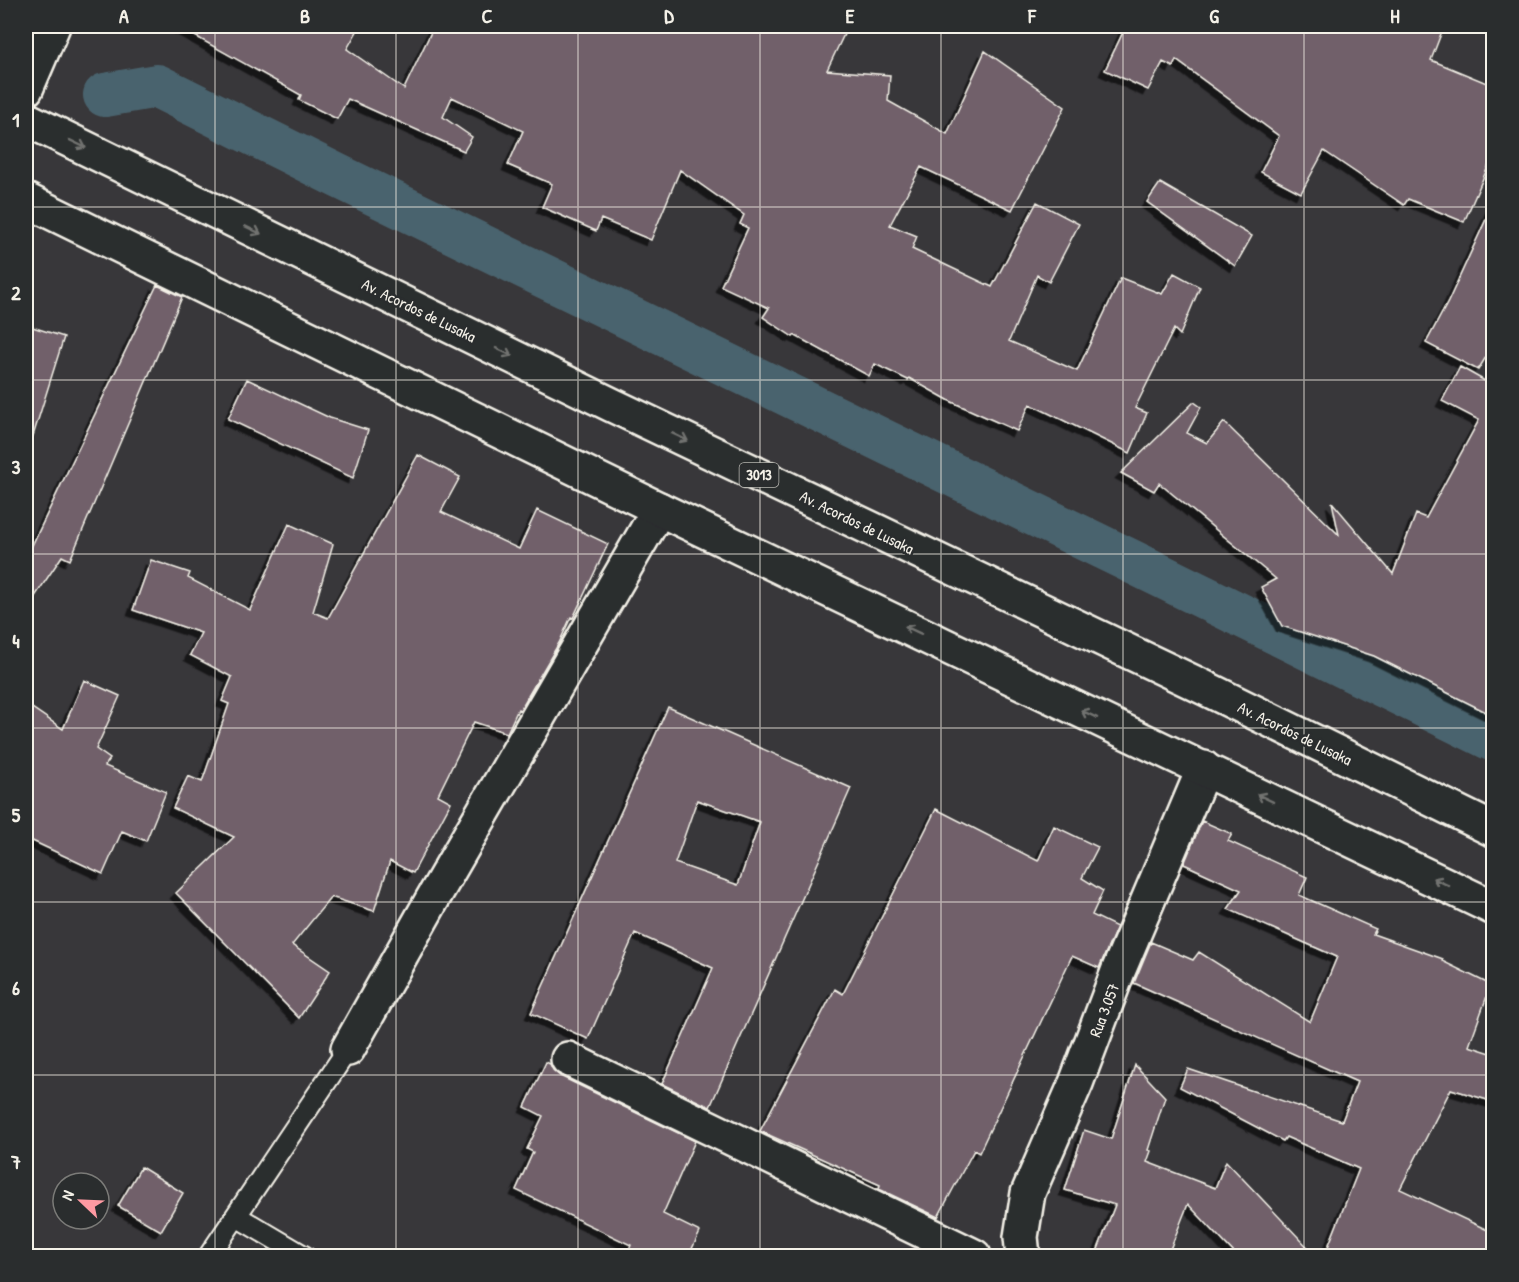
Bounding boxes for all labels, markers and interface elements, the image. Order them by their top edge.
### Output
text: A [119,2,129,29]
text: B [300,2,310,29]
text: C [482,2,493,29]
text: D [664,2,674,29]
text: E [846,2,855,29]
text: F [1027,2,1037,29]
text: G [1209,2,1219,29]
text: H [1390,2,1400,29]
text: 1 [12,106,20,133]
one-way arrow [69,139,87,151]
one-way arrow [244,224,262,236]
street label: Av. Acordos de Lusaka [358,273,480,347]
text: 2 [11,279,21,306]
one-way arrow [495,347,513,358]
one-way arrow [670,432,688,443]
text: 3 [12,453,21,480]
road number: 3013 [740,463,778,487]
street label: Av. Acordos de Lusaka [796,485,918,559]
one-way arrow [905,624,923,635]
text: 4 [12,627,20,654]
street label: Av. Acordos de Lusaka [1234,696,1356,770]
one-way arrow [1081,707,1099,719]
one-way arrow [1257,791,1275,803]
text: 5 [12,801,21,828]
one-way arrow [1432,876,1450,888]
text: 6 [12,974,20,1001]
street label: Rua 3.057 [1084,980,1124,1040]
text: 7 [10,1148,21,1175]
north arrow [51,1171,111,1231]
text: N [55,1186,79,1203]

